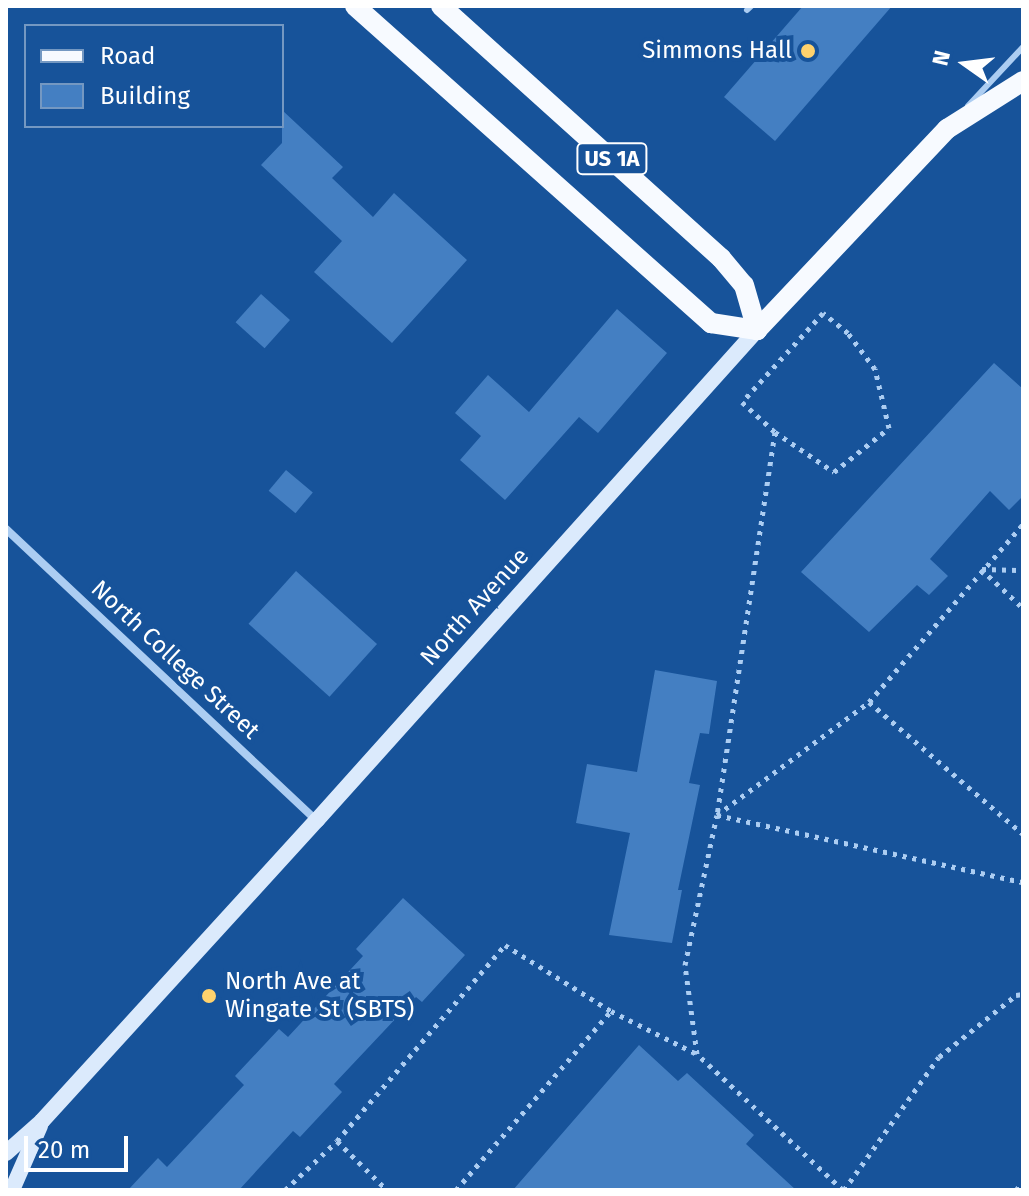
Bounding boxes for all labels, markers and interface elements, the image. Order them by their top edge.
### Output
legend [24,24,284,128]
north arrow [925,24,1005,104]
place label: Simmons Hall [642,37,792,65]
text: Road [100,42,155,70]
marker: Simmons Hall [799,42,817,60]
text: N [926,48,956,68]
text: Building [100,82,190,110]
road number: US 1A [576,141,648,177]
street label: North Avenue [415,542,535,672]
street label: North College Street [85,575,265,745]
place label: North Ave at Wingate St (SBTS) [225,968,414,1024]
marker: North Ave at Wingate St (SBTS) [200,987,218,1005]
scale bar [28,1120,132,1170]
text: 20 m [38,1136,90,1164]

